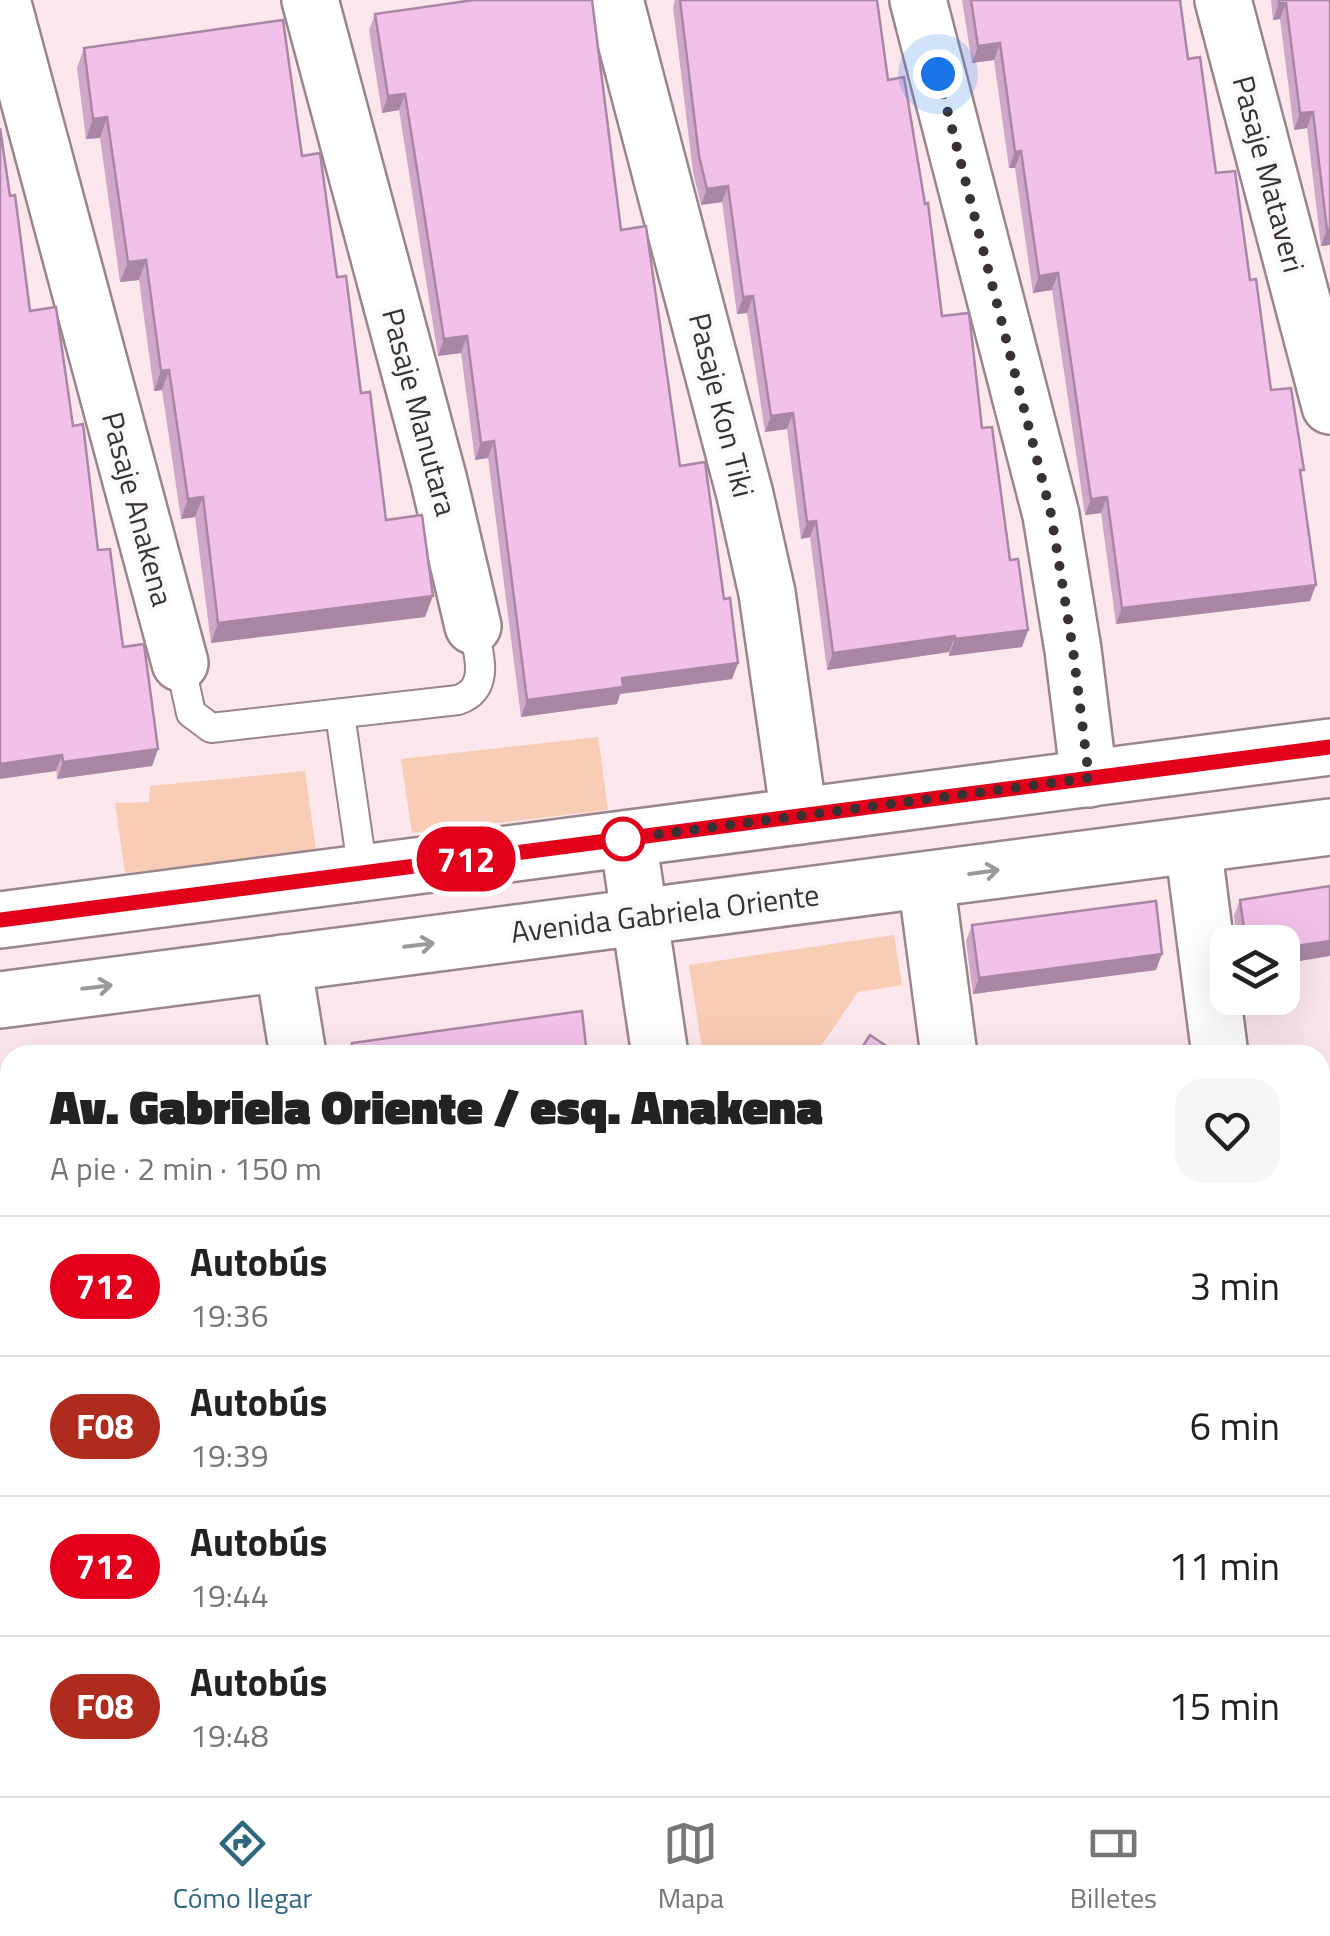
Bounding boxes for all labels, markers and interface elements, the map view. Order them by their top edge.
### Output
your location [913,49,963,99]
street label: Pasaje Mataveri [1221,71,1317,277]
street label: Pasaje Manutara [370,303,470,521]
street label: Pasaje Kon Tiki [677,308,767,502]
street label: Pasaje Anakena [90,407,186,611]
unlabelled marker [602,818,644,860]
line badge: 712 [408,826,524,892]
text: 712 [437,832,495,886]
one-way arrow [968,862,1000,881]
street label: Avenida Gabriela Oriente [508,871,822,955]
map controls [1210,925,1300,1015]
button: layers [1210,925,1300,1015]
one-way arrow [402,935,435,954]
one-way arrow [80,977,112,996]
text: Av. Gabriela Oriente / esq. Anakena [50,1070,823,1143]
button: heart [1175,1078,1280,1183]
text: A pie · 2 min · 150 m [50,1144,322,1192]
text: Autobús [190,1233,328,1291]
text: 3 min [1190,1257,1280,1315]
text: 712 [76,1259,134,1313]
text: 19:36 [190,1291,269,1339]
text: Autobús [190,1373,328,1431]
text: 6 min [1190,1397,1280,1455]
text: F08 [76,1399,134,1453]
text: 19:39 [190,1431,269,1479]
text: Autobús [190,1513,328,1571]
text: 11 min [1169,1537,1280,1595]
text: 712 [76,1539,134,1593]
text: 19:44 [190,1571,269,1619]
text: Autobús [190,1653,328,1711]
text: 15 min [1169,1677,1280,1735]
text: F08 [76,1679,134,1733]
text: 19:48 [190,1711,269,1759]
tab: Cómo llegar [173,1816,312,1919]
tab: Mapa [658,1816,724,1919]
tab: Billetes [1070,1816,1157,1919]

